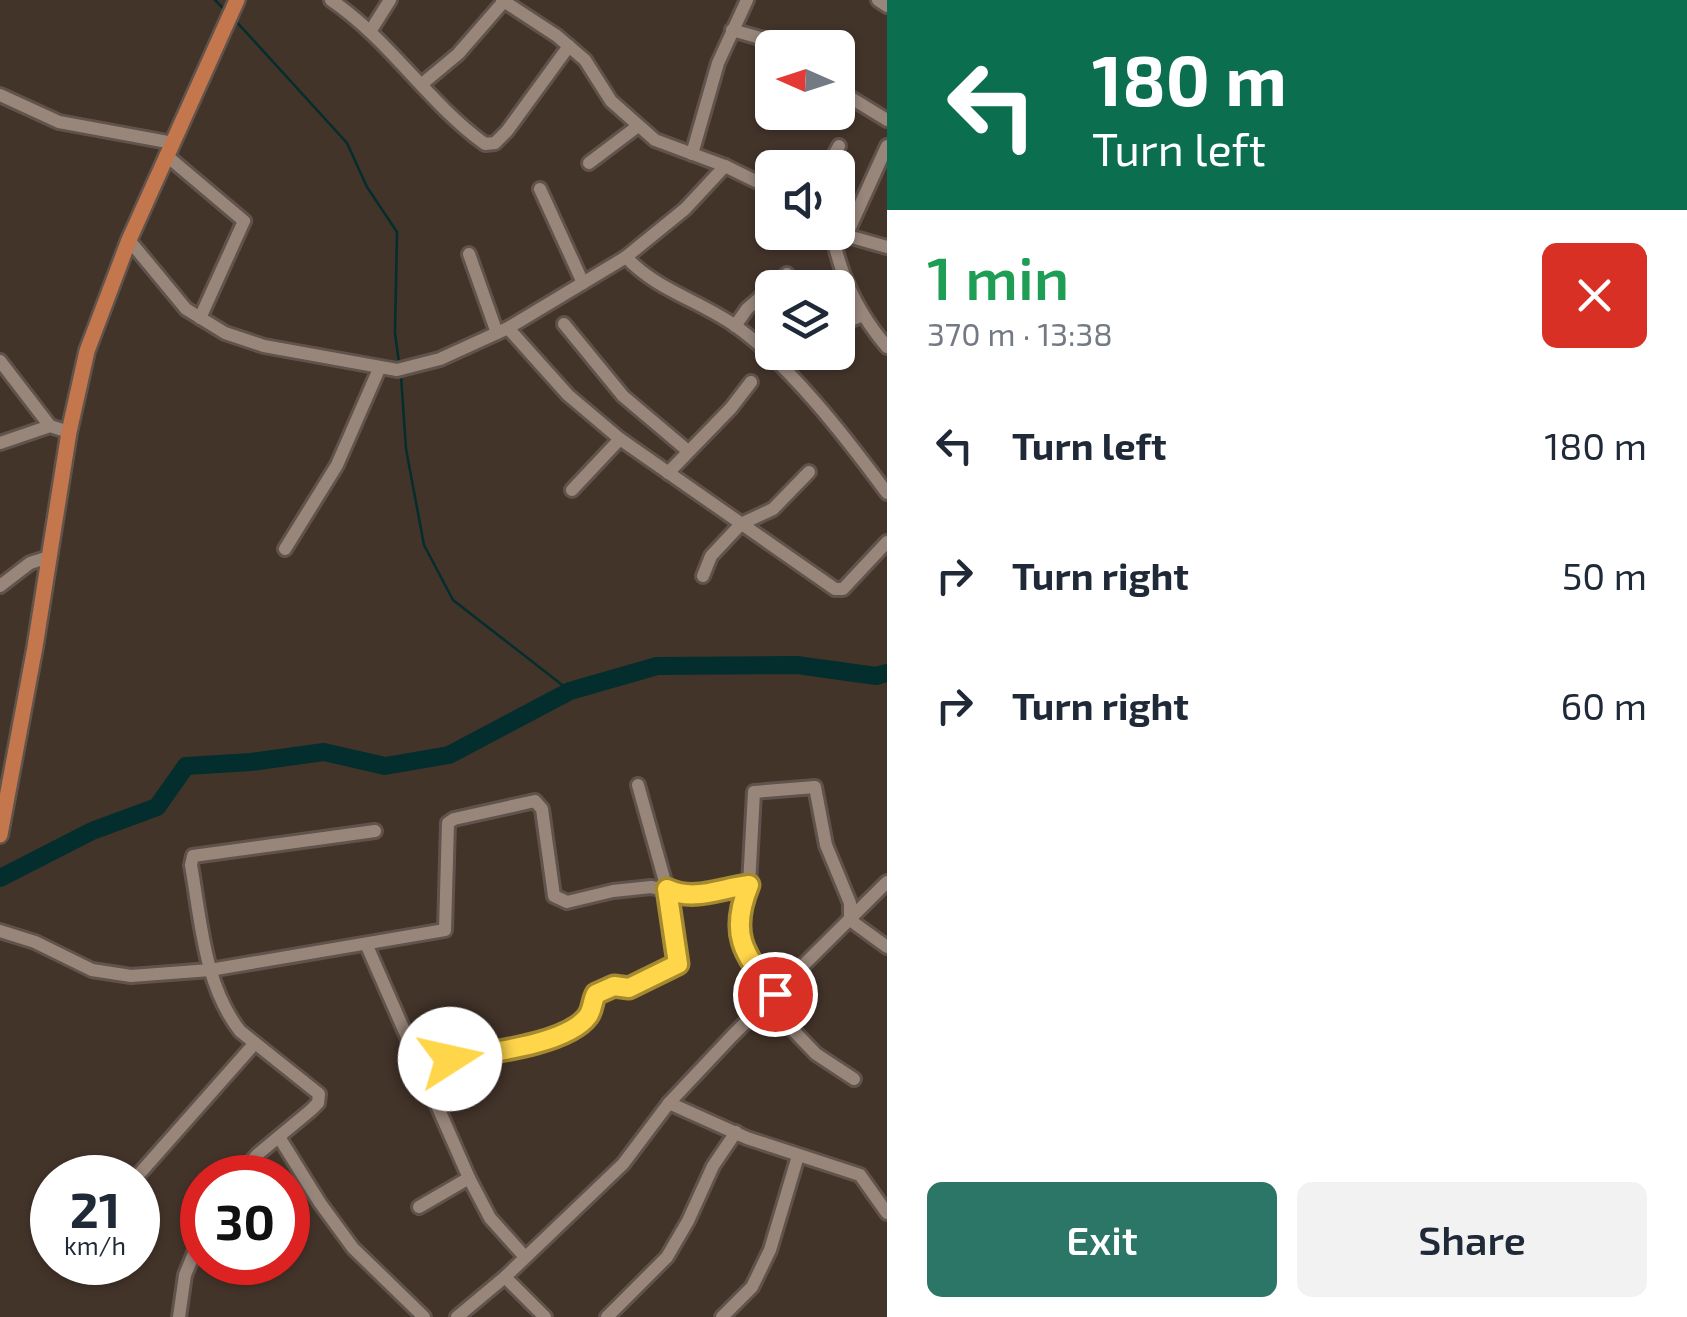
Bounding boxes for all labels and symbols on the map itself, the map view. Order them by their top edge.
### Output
north arrow [755,30,855,130]
pin [733,952,818,1037]
position arrow [398,1007,502,1111]
speed limit sign: 30 [180,1155,310,1285]

